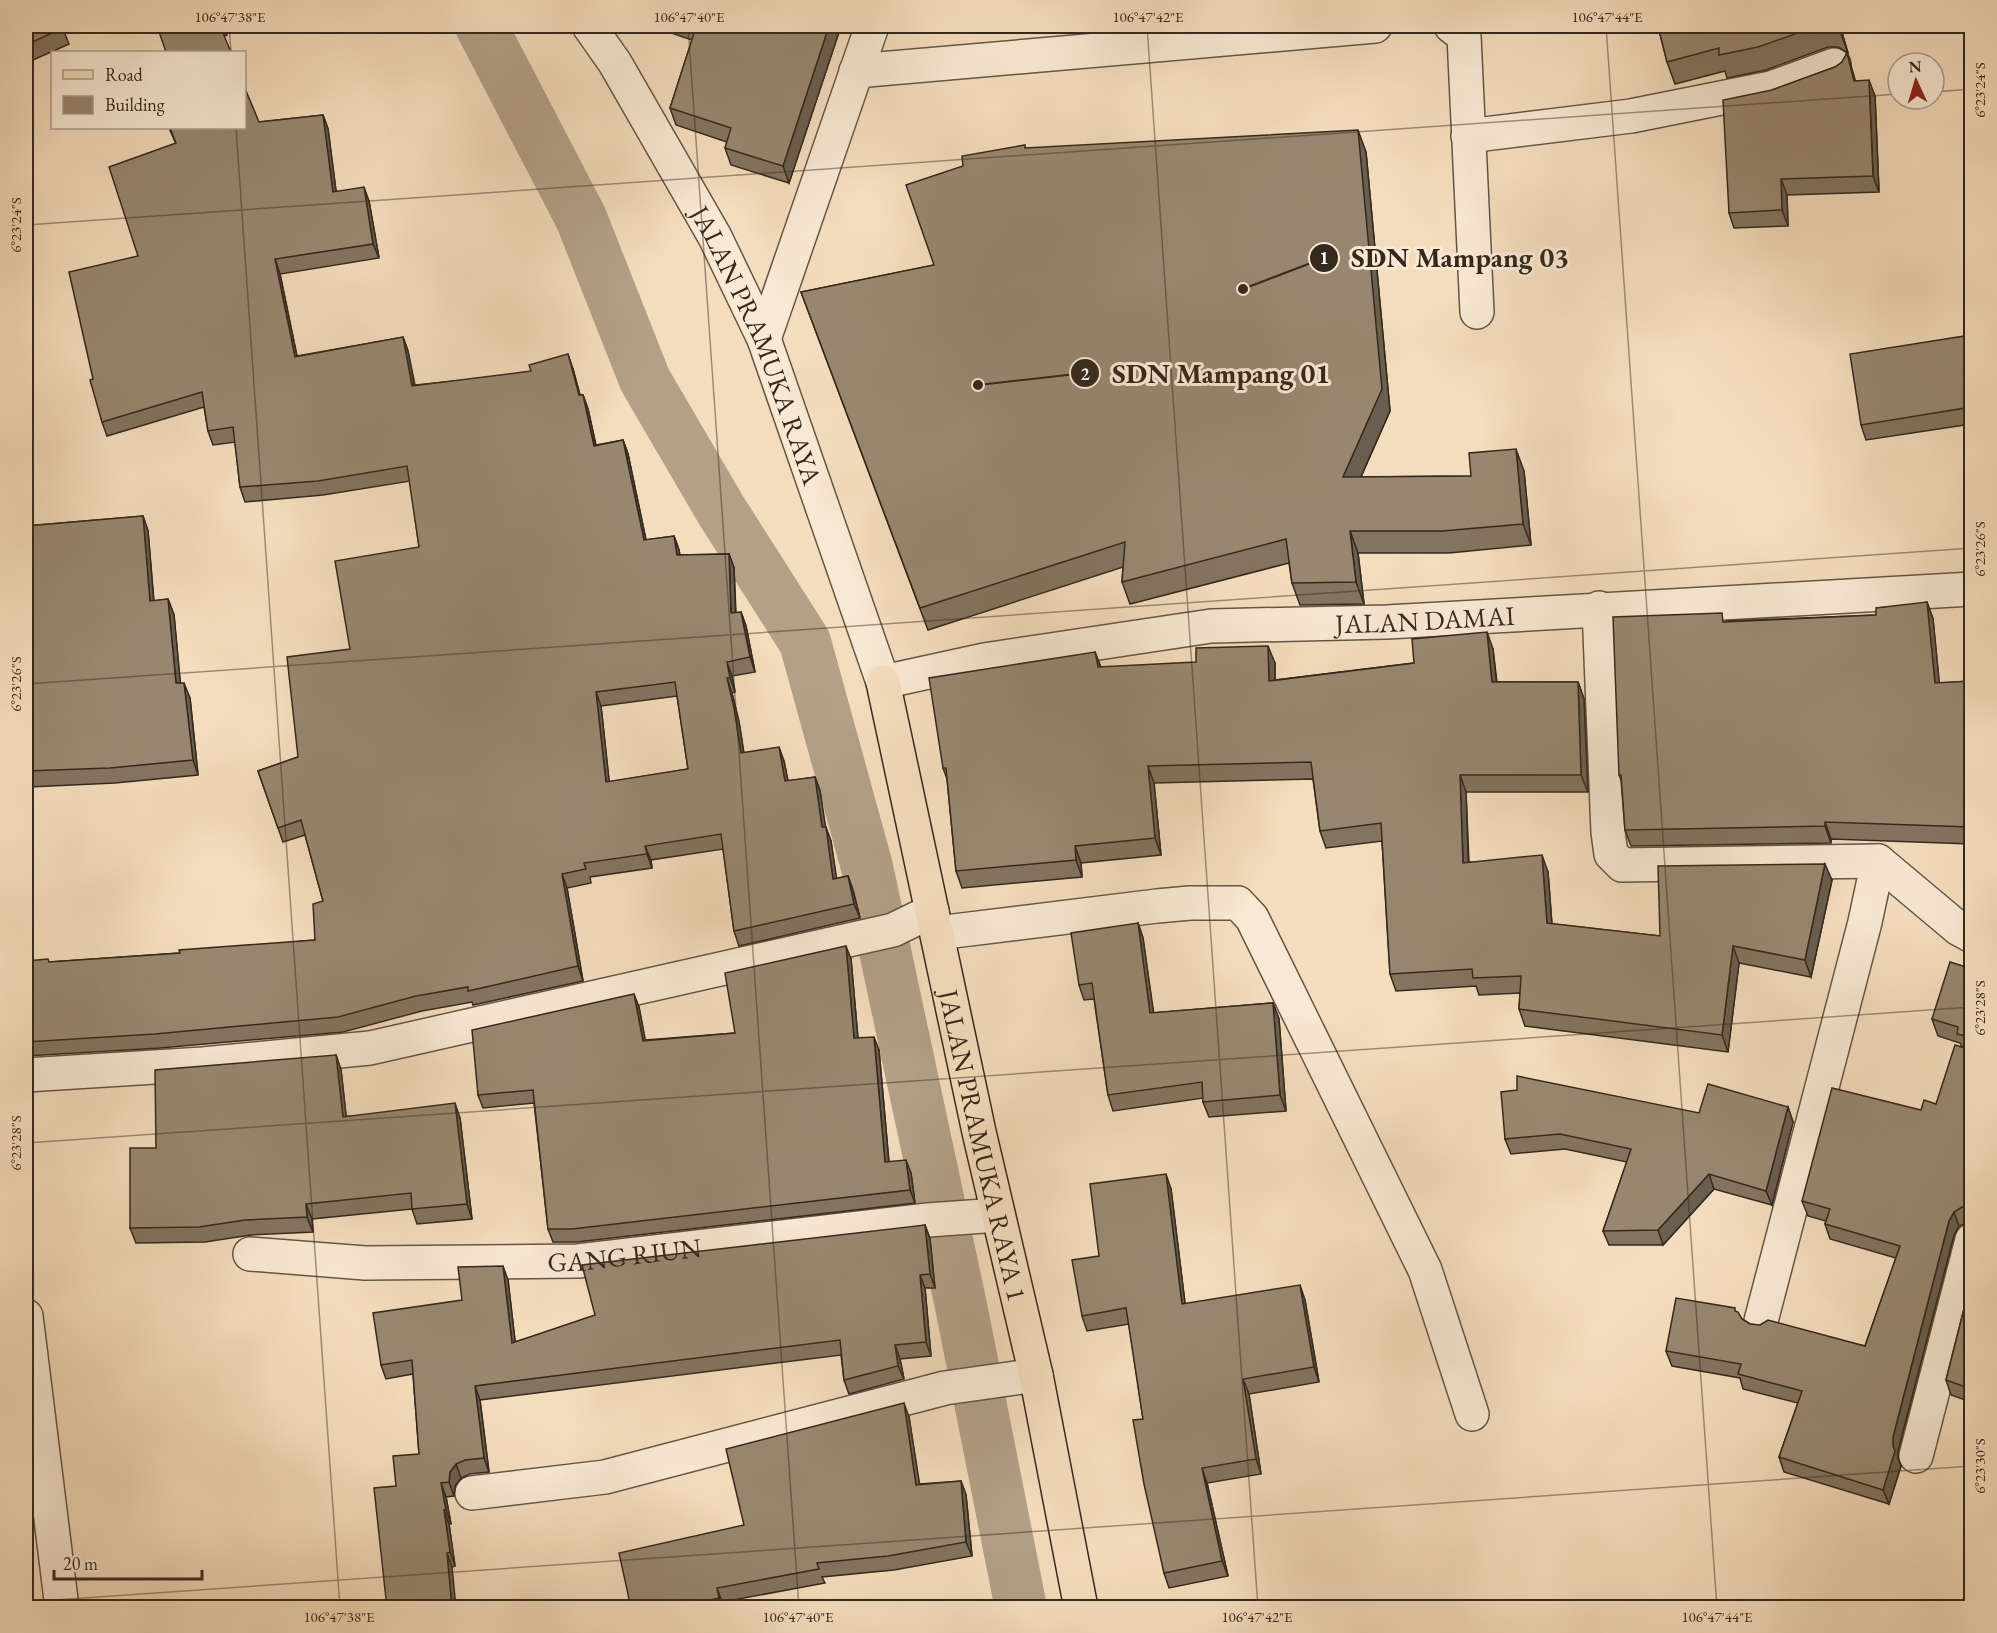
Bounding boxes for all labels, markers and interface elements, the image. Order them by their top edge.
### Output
text: 106°47'38"E [194,7,266,26]
text: 106°47'40"E [653,7,725,26]
text: 106°47'42"E [1112,7,1184,26]
text: 106°47'44"E [1571,7,1643,26]
legend [51,51,246,129]
north arrow [1886,51,1946,111]
text: N [1908,56,1922,77]
text: 6°23'24"S [1970,62,1989,118]
text: Road [105,63,144,86]
text: Building [105,93,165,116]
text: 6°23'24"S [6,197,25,253]
street label: JALAN PRAMUKA RAYA [682,197,831,489]
callout: SDN Mampang 03 [1309,235,1581,281]
text: SDN Mampang 03 [1351,239,1569,275]
text: 1 [1319,246,1329,269]
callout: SDN Mampang 01 [1070,350,1343,396]
text: SDN Mampang 01 [1112,355,1330,391]
text: 2 [1080,362,1090,385]
text: 6°23'26"S [1970,521,1989,577]
street label: JALAN DAMAI [1333,597,1516,641]
text: 6°23'26"S [6,656,25,712]
text: 6°23'28"S [1970,980,1989,1036]
street label: JALAN PRAMUKA RAYA 1 [931,984,1036,1304]
text: 6°23'28"S [6,1115,25,1171]
street label: GANG RIUN [547,1229,704,1279]
text: 6°23'30"S [1970,1438,1989,1494]
scale bar [54,1543,202,1581]
text: 20 m [63,1552,98,1575]
text: 106°47'38"E [303,1607,375,1626]
text: 106°47'40"E [762,1607,834,1626]
text: 106°47'42"E [1221,1607,1293,1626]
text: 106°47'44"E [1681,1607,1753,1626]

